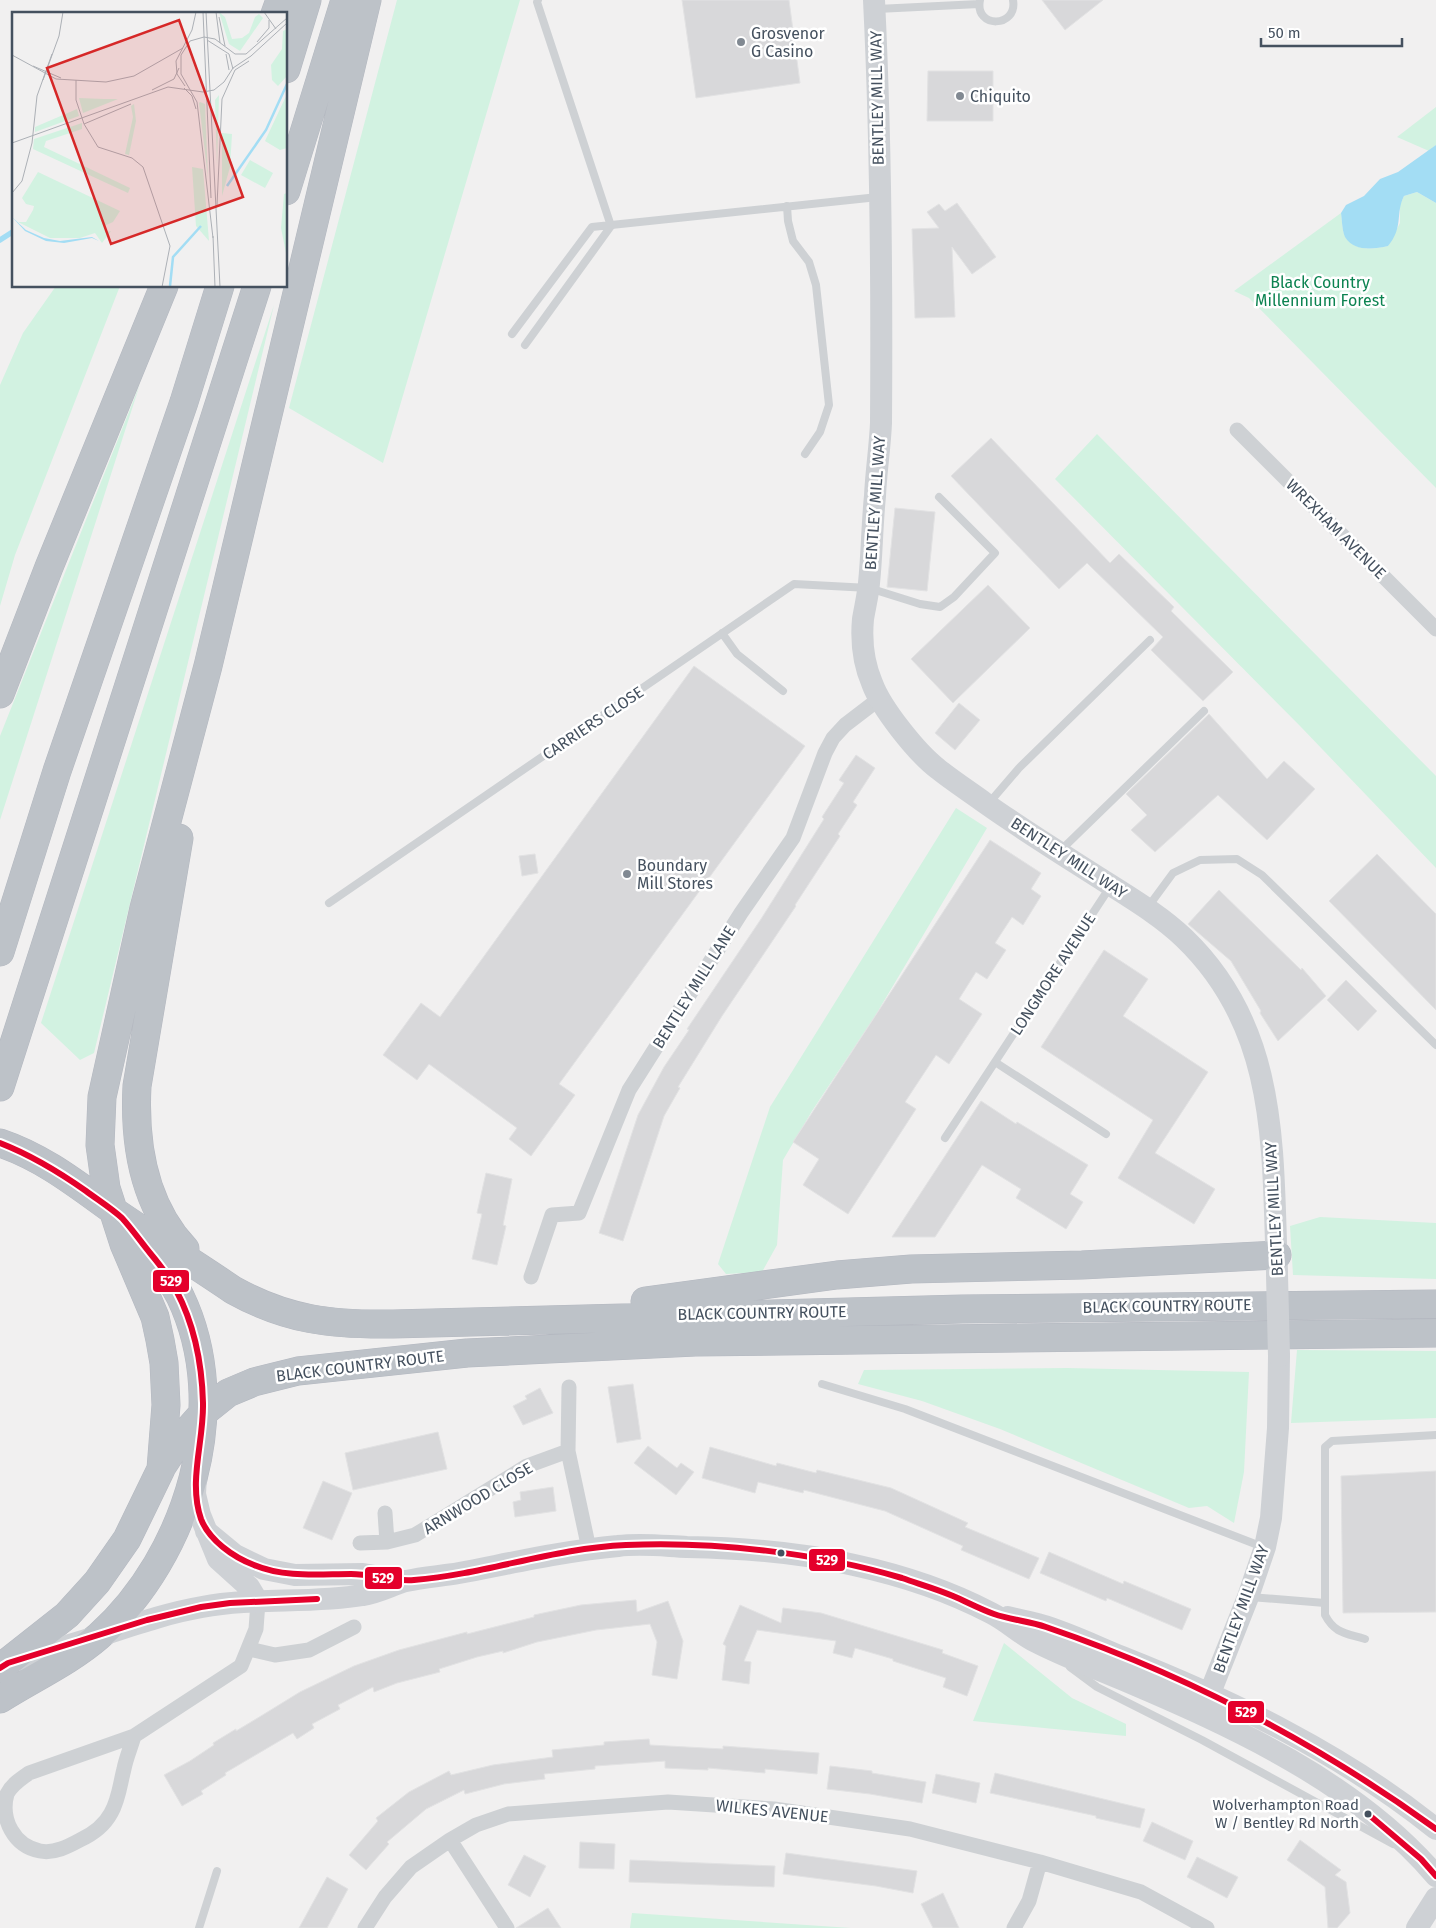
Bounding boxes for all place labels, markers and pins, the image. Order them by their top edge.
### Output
place label: Grosvenor G Casino [751,24,826,61]
marker: Grosvenor G Casino [735,36,747,48]
place label: Chiquito [970,87,1031,106]
marker: Chiquito [954,90,966,102]
place label: Boundary Mill Stores [637,856,713,893]
marker: Boundary Mill Stores [621,868,633,880]
unlabelled marker [776,1548,786,1558]
place label: Wolverhampton Road W / Bentley Rd North [1212,1796,1359,1832]
marker: Wolverhampton Road W / Bentley Rd North [1363,1809,1373,1819]

